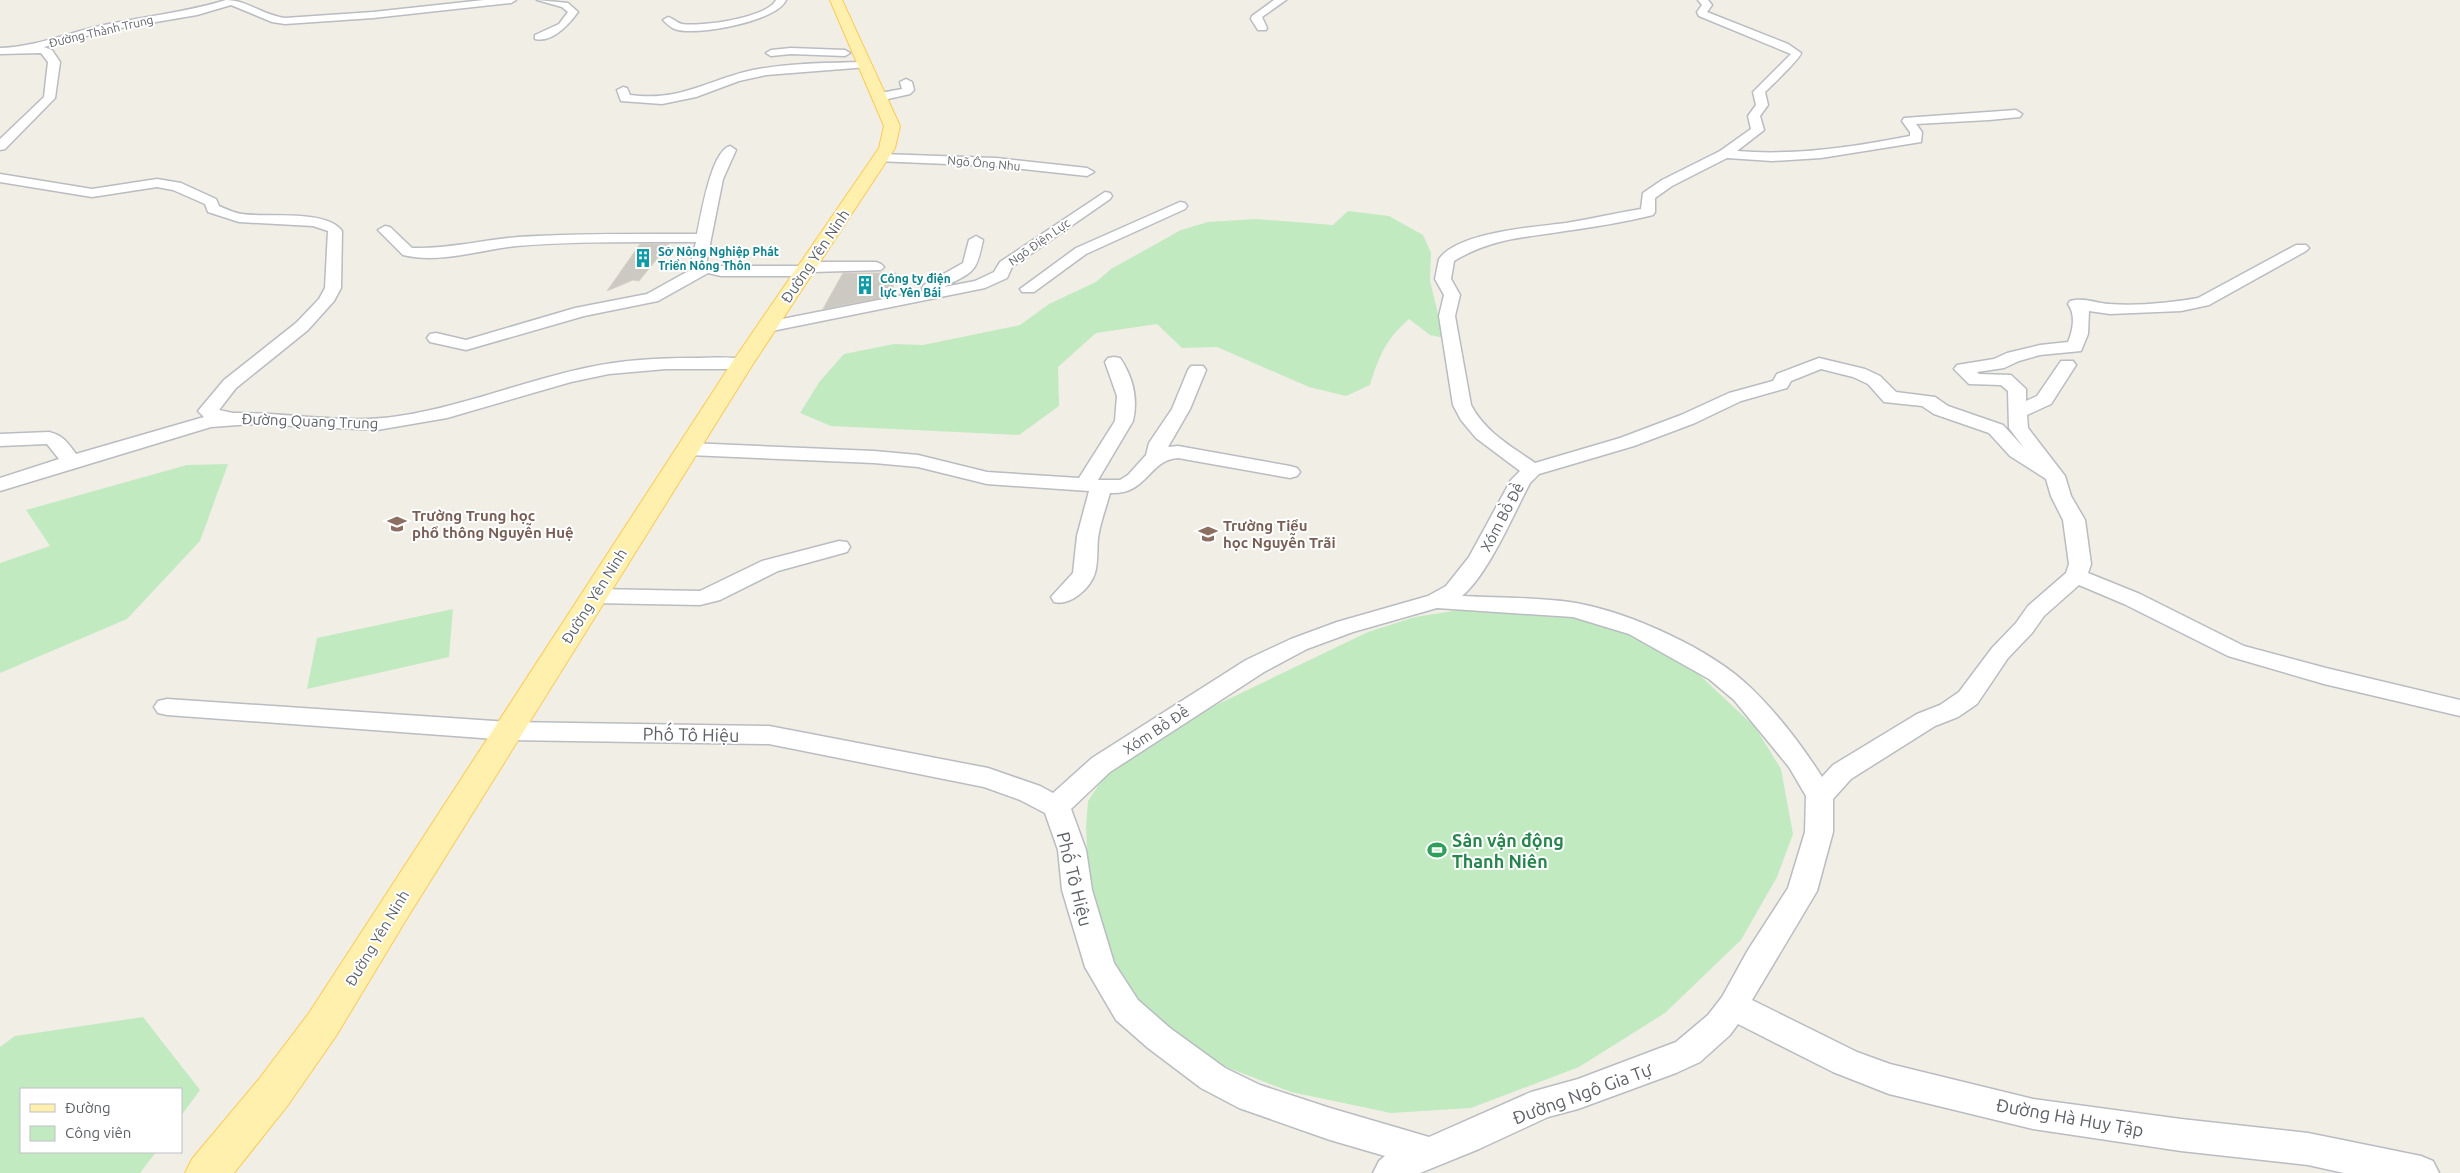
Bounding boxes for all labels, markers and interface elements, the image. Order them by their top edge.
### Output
street label: Đường Thành Trung [47,13,155,49]
street label: Ngõ Ông Nhu [947,153,1021,173]
street label: Đường Yên Ninh [778,206,852,306]
street label: Ngõ Điện Lực [1006,216,1073,269]
place label: Sở Nông Nghiệp Phát Triển Nông Thôn [658,245,779,272]
building icon: Sở Nông Nghiệp Phát Triển Nông Thôn [632,247,654,269]
place label: Công ty điện lực Yên Bái [880,272,951,299]
building icon: Công ty điện lực Yên Bái [854,274,876,296]
street label: Đường Quang Trung [241,410,379,432]
street label: Xóm Bồ Đề [1475,479,1527,554]
place label: Trường Trung học phổ thông Nguyễn Huệ [412,507,574,541]
school or university icon: Trường Trung học phổ thông Nguyễn Huệ [386,513,408,535]
place label: Trường Tiểu học Nguyễn Trãi [1223,517,1336,551]
school or university icon: Trường Tiểu học Nguyễn Trãi [1197,523,1219,545]
street label: Đường Yên Ninh [558,545,630,647]
street label: Xóm Bồ Đề [1119,701,1192,758]
street label: Phố Tô Hiệu [643,721,740,745]
street label: Phố Tô Hiệu [1054,829,1099,928]
place label: Sân vận động Thanh Niên [1452,830,1564,871]
sports icon: Sân vận động Thanh Niên [1426,839,1448,861]
street label: Đường Yên Ninh [342,887,412,989]
street label: Đường Ngô Gia Tự [1510,1058,1655,1127]
legend [20,1088,182,1153]
street label: Đường Hà Huy Tập [1995,1094,2145,1140]
text: Đường [65,1099,111,1116]
text: Công viên [65,1124,131,1141]

